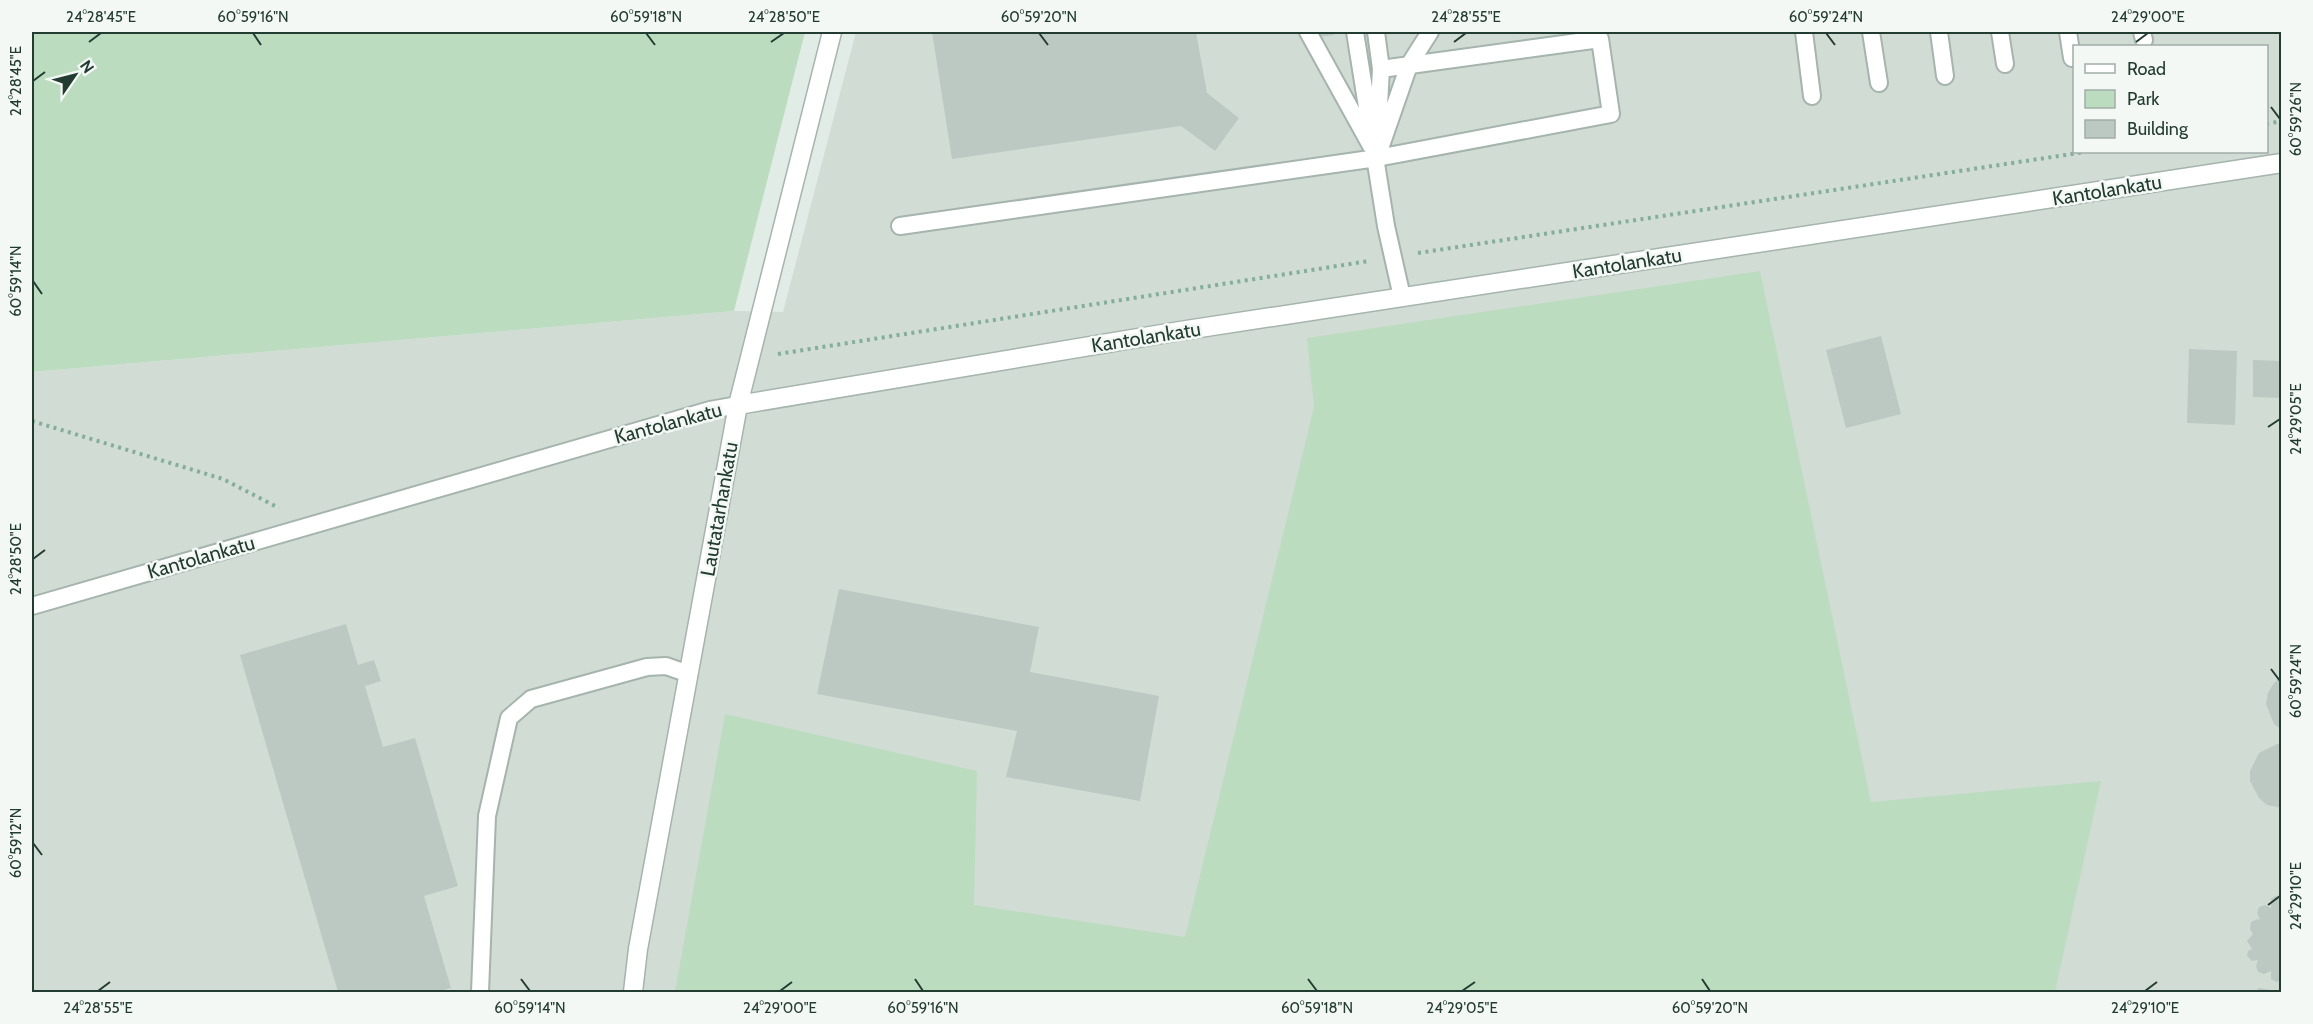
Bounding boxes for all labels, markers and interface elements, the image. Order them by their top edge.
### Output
text: 24°28'45"E [66,8,136,26]
text: 60°59'16"N [217,8,289,26]
text: 60°59'18"N [610,8,682,26]
text: 24°28'50"E [748,8,820,26]
text: 60°59'20"N [1001,8,1077,26]
text: 24°28'55"E [1431,8,1501,26]
text: 60°59'24"N [1789,8,1863,26]
text: 24°29'00"E [2111,8,2185,26]
north arrow [45,45,105,105]
legend [2073,45,2268,153]
text: 24°28'45"E [7,46,25,116]
text: N [76,57,98,77]
text: Road [2127,58,2166,80]
text: 60°59'26"N [2287,82,2305,156]
text: Park [2127,88,2160,110]
text: Building [2127,118,2189,140]
street label: Kantolankatu [2051,169,2163,211]
street label: Kantolankatu [1571,242,1683,284]
text: 60°59'14"N [7,245,25,317]
street label: Kantolankatu [1090,316,1202,358]
text: 24°29'05"E [2287,383,2305,455]
street label: Kantolankatu [611,397,725,449]
street label: Lautatarhankatu [695,440,743,578]
text: 24°28'50"E [7,523,25,595]
street label: Kantolankatu [145,530,257,584]
text: 60°59'24"N [2287,644,2305,718]
text: 60°59'12"N [7,808,25,878]
text: 24°29'10"E [2287,862,2305,930]
text: 24°28'55"E [63,999,133,1017]
text: 60°59'14"N [494,999,566,1017]
text: 24°29'00"E [743,999,817,1017]
text: 60°59'16"N [887,999,959,1017]
text: 60°59'18"N [1281,999,1353,1017]
text: 24°29'05"E [1426,999,1498,1017]
text: 60°59'20"N [1672,999,1748,1017]
text: 24°29'10"E [2111,999,2179,1017]

